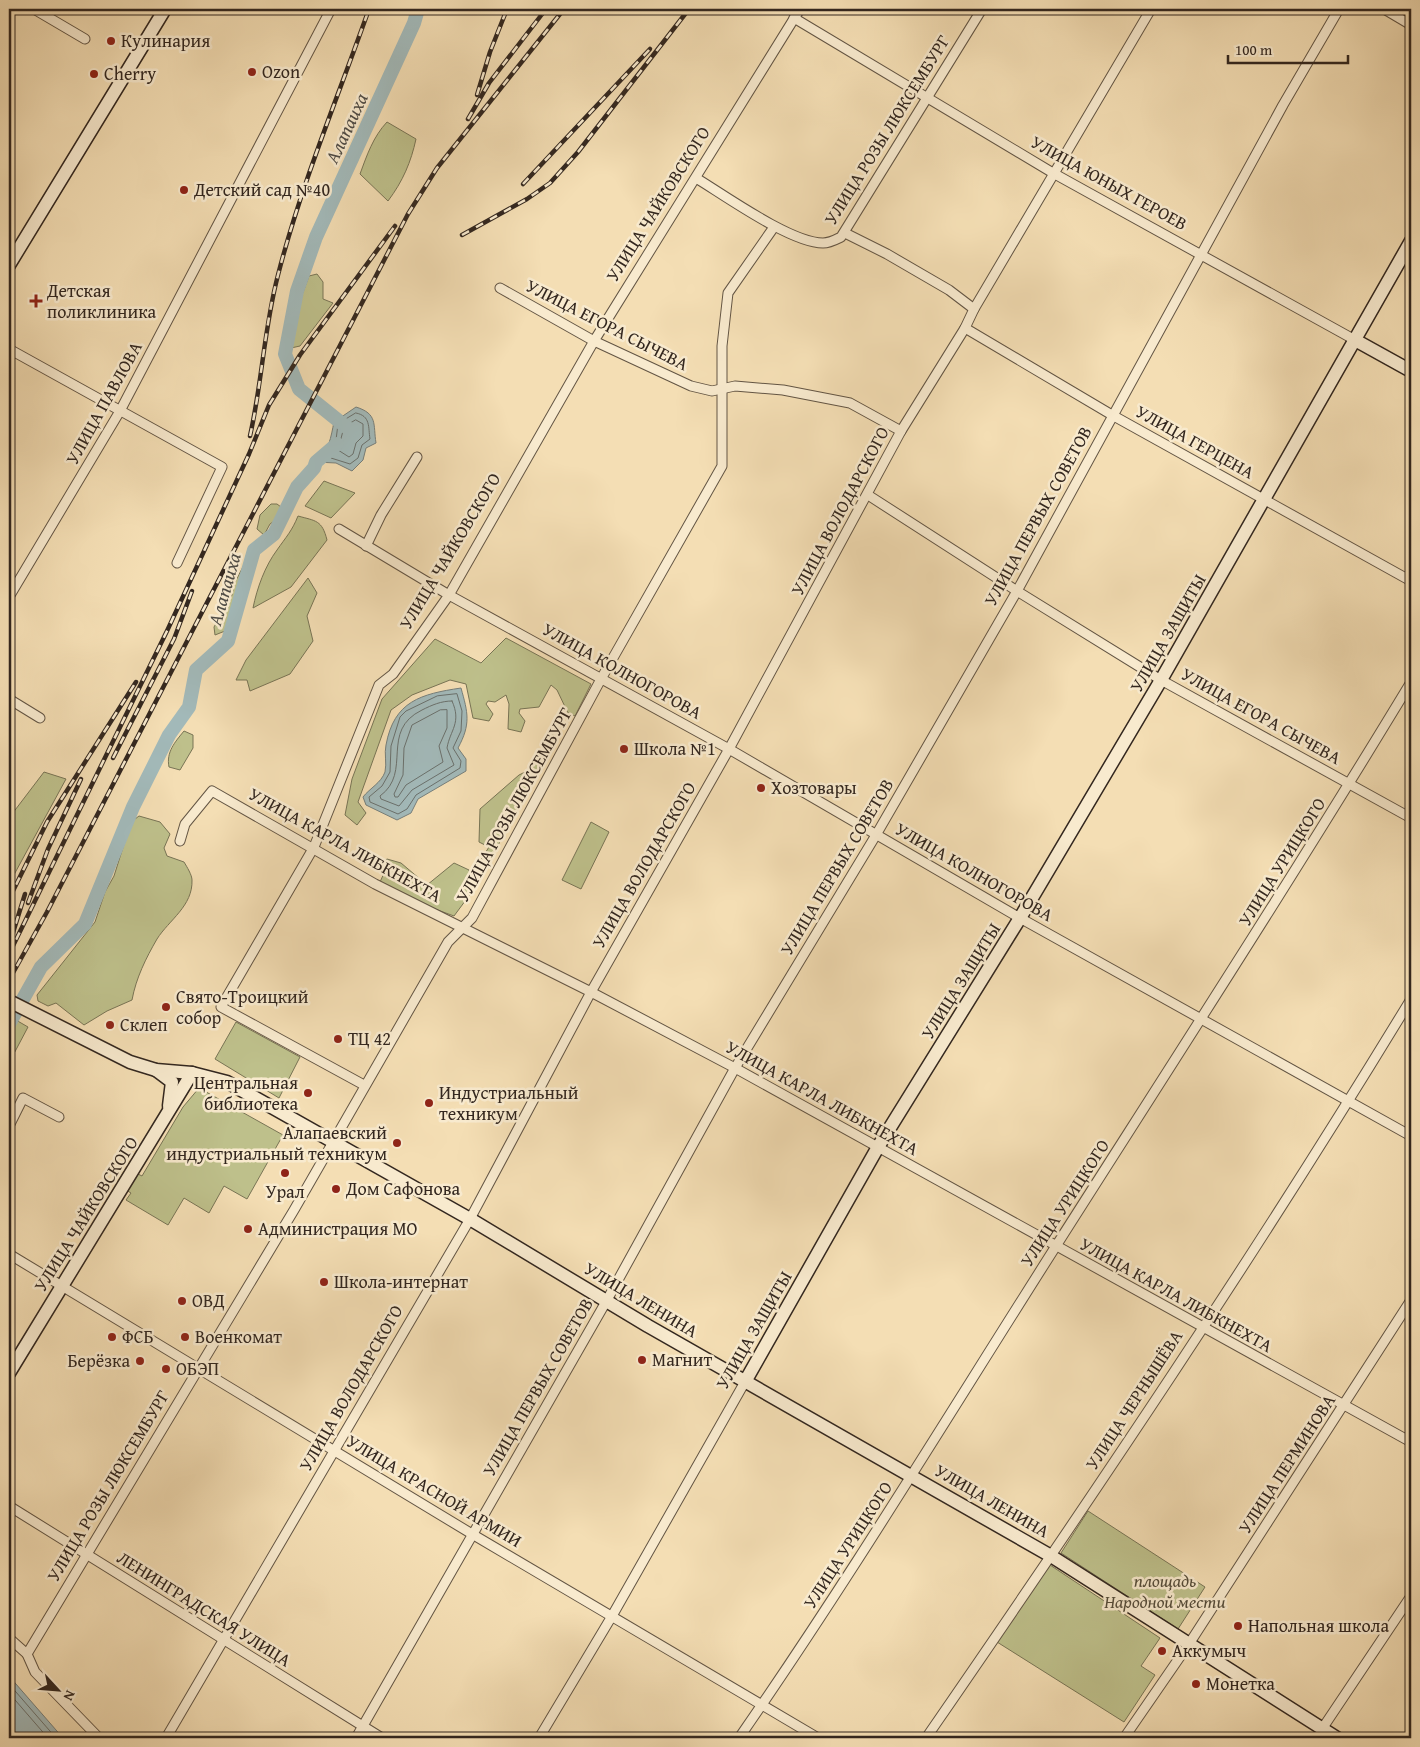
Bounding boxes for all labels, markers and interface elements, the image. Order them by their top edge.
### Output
place label: Кулинария [121,27,210,54]
street label: УЛИЦА РОЗЫ ЛЮКСЕМБУРГ [817,29,956,230]
scale bar [1228,32,1348,64]
marker: Кулинария [105,35,117,47]
text: 100 m [1235,39,1273,60]
place label: Ozon [262,58,300,85]
place label: Cherry [104,60,156,87]
marker: Ozon [246,66,258,78]
marker: Cherry [88,68,100,80]
water label: Алапаиха [317,88,375,169]
street label: УЛИЦА ЧАЙКОВСКОГО [599,121,716,287]
street label: УЛИЦА ЮНЫХ ГЕРОЕВ [1026,128,1192,237]
place label: Детский сад №40 [193,176,330,203]
marker: Детский сад №40 [178,184,190,196]
street label: УЛИЦА ЕГОРА СЫЧЕВА [521,272,693,377]
place label: Детская поликлиника [46,277,157,325]
marker: Детская поликлиника [29,294,43,308]
street label: УЛИЦА ПАВЛОВА [58,336,149,469]
street label: УЛИЦА ГЕРЦЕНА [1131,398,1260,485]
street label: УЛИЦА ВОЛОДАРСКОГО [784,421,896,600]
street label: УЛИЦА ПЕРВЫХ СОВЕТОВ [977,421,1098,611]
street label: УЛИЦА ЧАЙКОВСКОГО [392,467,507,634]
water label: Алапаиха [200,549,248,630]
street label: УЛИЦА ЗАЩИТЫ [1123,569,1212,697]
street label: УЛИЦА КОЛНОГОРОВА [538,615,707,726]
street label: УЛИЦА ЕГОРА СЫЧЕВА [1176,660,1346,771]
street label: УЛИЦА РОЗЫ ЛЮКСЕМБУРГ [449,702,579,907]
place label: Школа №1 [634,735,716,762]
marker: Школа №1 [618,743,630,755]
street label: УЛИЦА ПЕРВЫХ СОВЕТОВ [773,773,900,960]
place label: Хозтовары [771,774,857,801]
street label: УЛИЦА ВОЛОДАРСКОГО [585,777,702,953]
street label: УЛИЦА КАРЛА ЛИБКНЕХТА [244,780,447,909]
marker: Хозтовары [755,782,767,794]
street label: УЛИЦА УРИЦКОГО [1231,792,1332,931]
street label: УЛИЦА КОЛНОГОРОВА [890,815,1058,928]
street label: УЛИЦА ЗАЩИТЫ [914,917,1007,1044]
place label: Свято-Троицкий собор [176,983,309,1031]
marker: Свято-Троицкий собор [160,1001,172,1013]
place label: Склеп [120,1011,168,1038]
marker: Склеп [104,1019,116,1031]
place label: ТЦ 42 [348,1025,391,1052]
marker: ТЦ 42 [332,1033,344,1045]
street label: УЛИЦА КАРЛА ЛИБКНЕХТА [721,1033,924,1162]
place label: Центральная библиотека [194,1069,298,1117]
place label: Индустриальный техникум [439,1079,579,1127]
marker: Центральная библиотека [302,1087,314,1099]
marker: Индустриальный техникум [423,1097,435,1109]
place label: Алапаевский индустриальный техникум [166,1119,387,1167]
street label: УЛИЦА ЧАЙКОВСКОГО [27,1131,144,1297]
street label: УЛИЦА УРИЦКОГО [1013,1134,1116,1272]
marker: Алапаевский индустриальный техникум [391,1137,403,1149]
marker: Урал [279,1167,291,1179]
place label: Дом Сафонова [345,1175,461,1202]
place label: Урал [265,1178,305,1205]
marker: Дом Сафонова [330,1183,342,1195]
place label: Администрация МО [258,1215,418,1242]
marker: Администрация МО [242,1223,254,1235]
street label: УЛИЦА КАРЛА ЛИБКНЕХТА [1075,1230,1278,1359]
street label: УЛИЦА ЛЕНИНА [579,1255,703,1344]
street label: УЛИЦА ЗАЩИТЫ [709,1266,798,1394]
place label: Школа-интернат [334,1268,468,1295]
marker: Школа-интернат [318,1276,330,1288]
place label: ОВД [192,1287,225,1314]
street label: УЛИЦА ПЕРВЫХ СОВЕТОВ [475,1293,600,1481]
marker: ОВД [176,1295,188,1307]
street label: УЛИЦА ВОЛОДАРСКОГО [292,1300,409,1476]
place label: ФСБ [122,1323,154,1350]
place label: Военкомат [195,1323,282,1350]
street label: УЛИЦА ЧЕРНЫШЁВА [1078,1324,1189,1475]
marker: ФСБ [106,1331,118,1343]
marker: Военкомат [179,1331,191,1343]
place label: Магнит [652,1346,712,1373]
place label: Берёзка [67,1347,130,1374]
marker: Магнит [636,1354,648,1366]
marker: Берёзка [134,1355,146,1367]
place label: ОБЭП [176,1355,219,1382]
marker: ОБЭП [160,1363,172,1375]
street label: УЛИЦА РОЗЫ ЛЮКСЕМБУРГ [40,1385,176,1587]
street label: УЛИЦА ПЕРМИНОВА [1231,1389,1342,1539]
street label: УЛИЦА КРАСНОЙ АРМИИ [341,1427,527,1554]
street label: УЛИЦА ЛЕНИНА [930,1457,1055,1544]
street label: УЛИЦА УРИЦКОГО [796,1476,899,1614]
street label: ЛЕНИНГРАДСКАЯ УЛИЦА [112,1544,297,1673]
park label: площадь Народной мести [1104,1567,1226,1615]
place label: Напольная школа [1248,1612,1389,1639]
marker: Напольная школа [1232,1620,1244,1632]
place label: Аккумыч [1172,1637,1246,1664]
marker: Аккумыч [1156,1645,1168,1657]
north arrow [32,1664,82,1714]
place label: Монетка [1206,1670,1275,1697]
marker: Монетка [1190,1678,1202,1690]
text: N [58,1687,81,1705]

